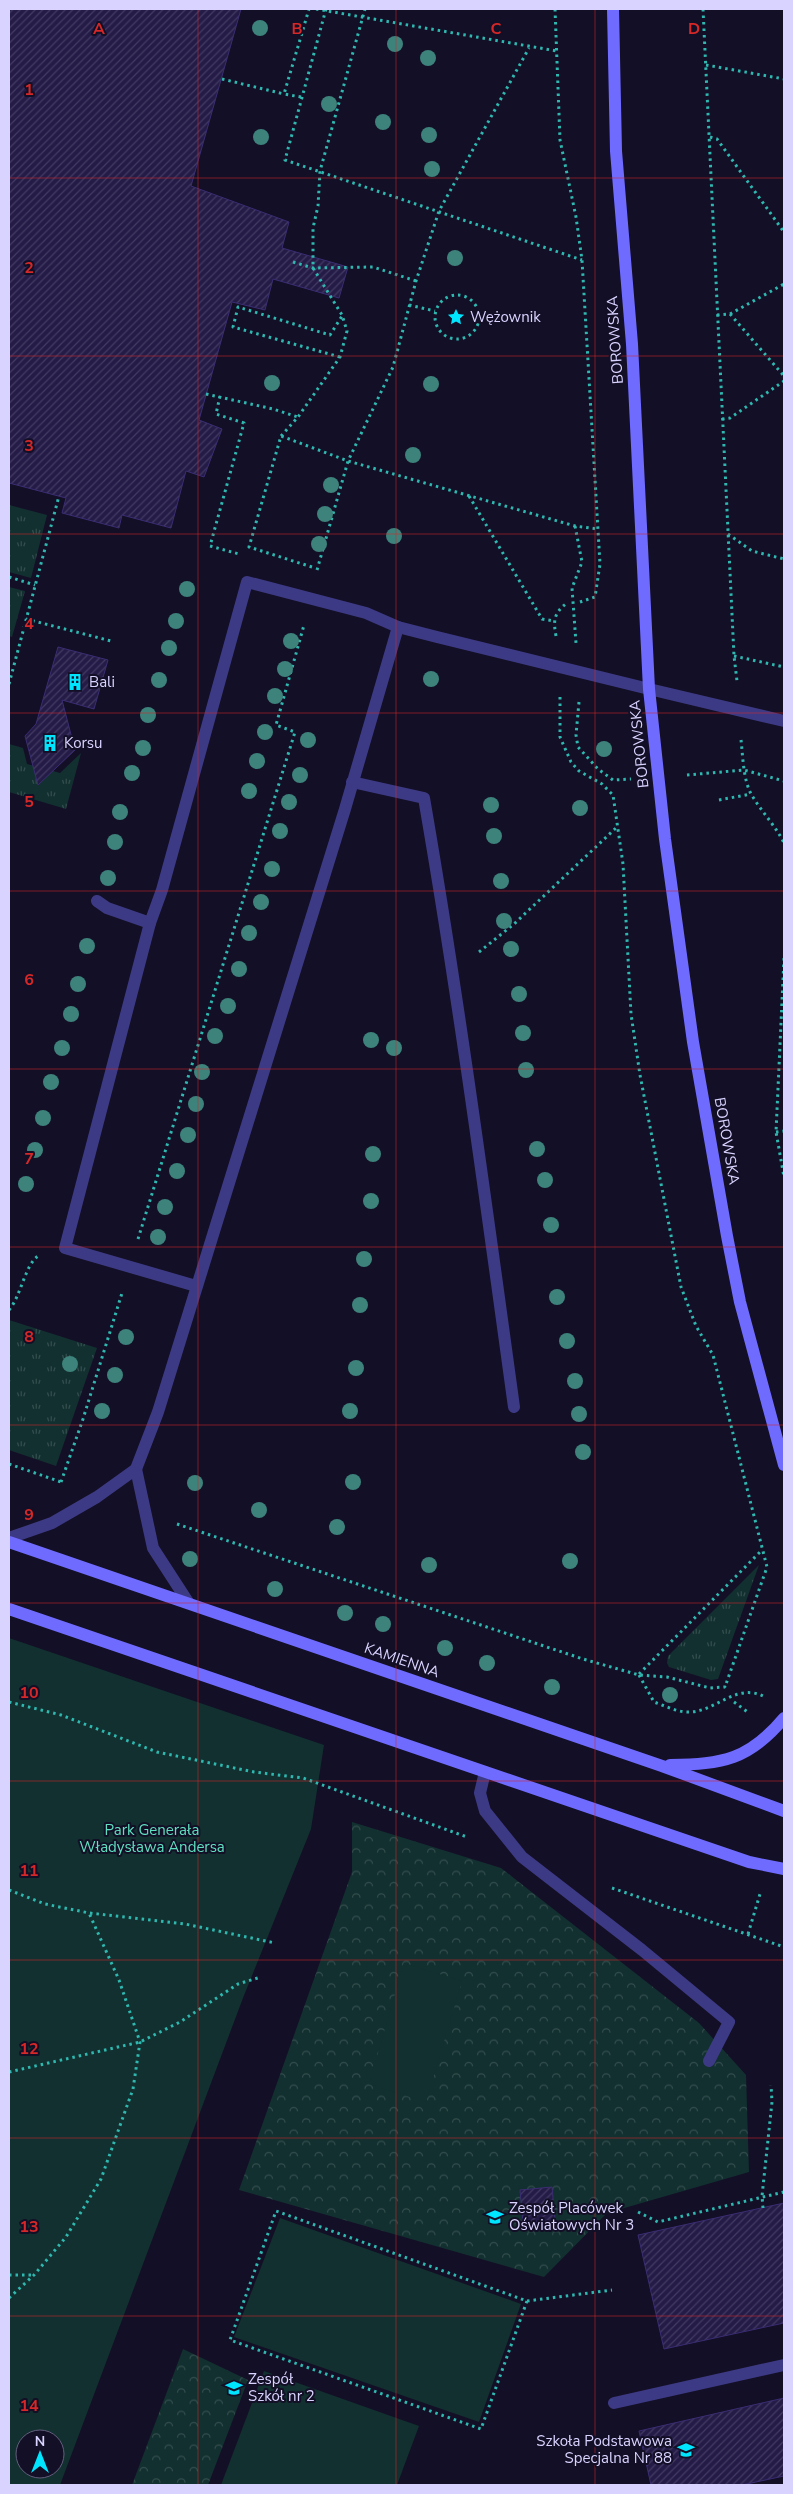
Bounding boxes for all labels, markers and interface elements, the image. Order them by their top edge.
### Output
text: A [93,18,105,40]
text: B [291,18,303,40]
text: C [491,18,502,40]
text: D [688,18,700,40]
text: 1 [24,79,34,101]
text: 2 [24,257,34,279]
street label: BOROWSKA [602,295,628,385]
place icon: Wężownik [446,307,466,327]
place label: Wężownik [470,307,541,327]
text: 3 [24,435,34,457]
text: 4 [24,613,34,635]
building icon: Bali [65,672,85,692]
place label: Bali [89,672,115,692]
street label: BOROWSKA [624,699,654,789]
building icon: Korsu [40,733,60,753]
place label: Korsu [64,733,102,753]
text: 5 [24,791,34,813]
text: 6 [24,969,34,991]
street label: BOROWSKA [709,1096,745,1186]
text: 7 [24,1148,34,1170]
text: 8 [24,1326,34,1348]
text: 9 [24,1504,34,1526]
street label: KAMIENNA [362,1638,442,1682]
text: 10 [19,1682,39,1704]
park label: Park Generała Władysława Andersa [79,1820,225,1857]
text: 11 [19,1860,39,1882]
text: 12 [19,2038,39,2060]
place label: Zespół Placówek Oświatowych Nr 3 [509,2198,634,2235]
school or university icon: Zespół Placówek Oświatowych Nr 3 [485,2207,505,2227]
text: 13 [19,2216,39,2238]
place label: Zespół Szkół nr 2 [248,2369,315,2406]
school or university icon: Zespół Szkół nr 2 [224,2378,244,2398]
text: 14 [19,2395,39,2417]
north arrow [15,2429,65,2479]
place label: Szkoła Podstawowa Specjalna Nr 88 [536,2431,672,2468]
text: N [35,2432,45,2451]
school or university icon: Szkoła Podstawowa Specjalna Nr 88 [676,2440,696,2460]

